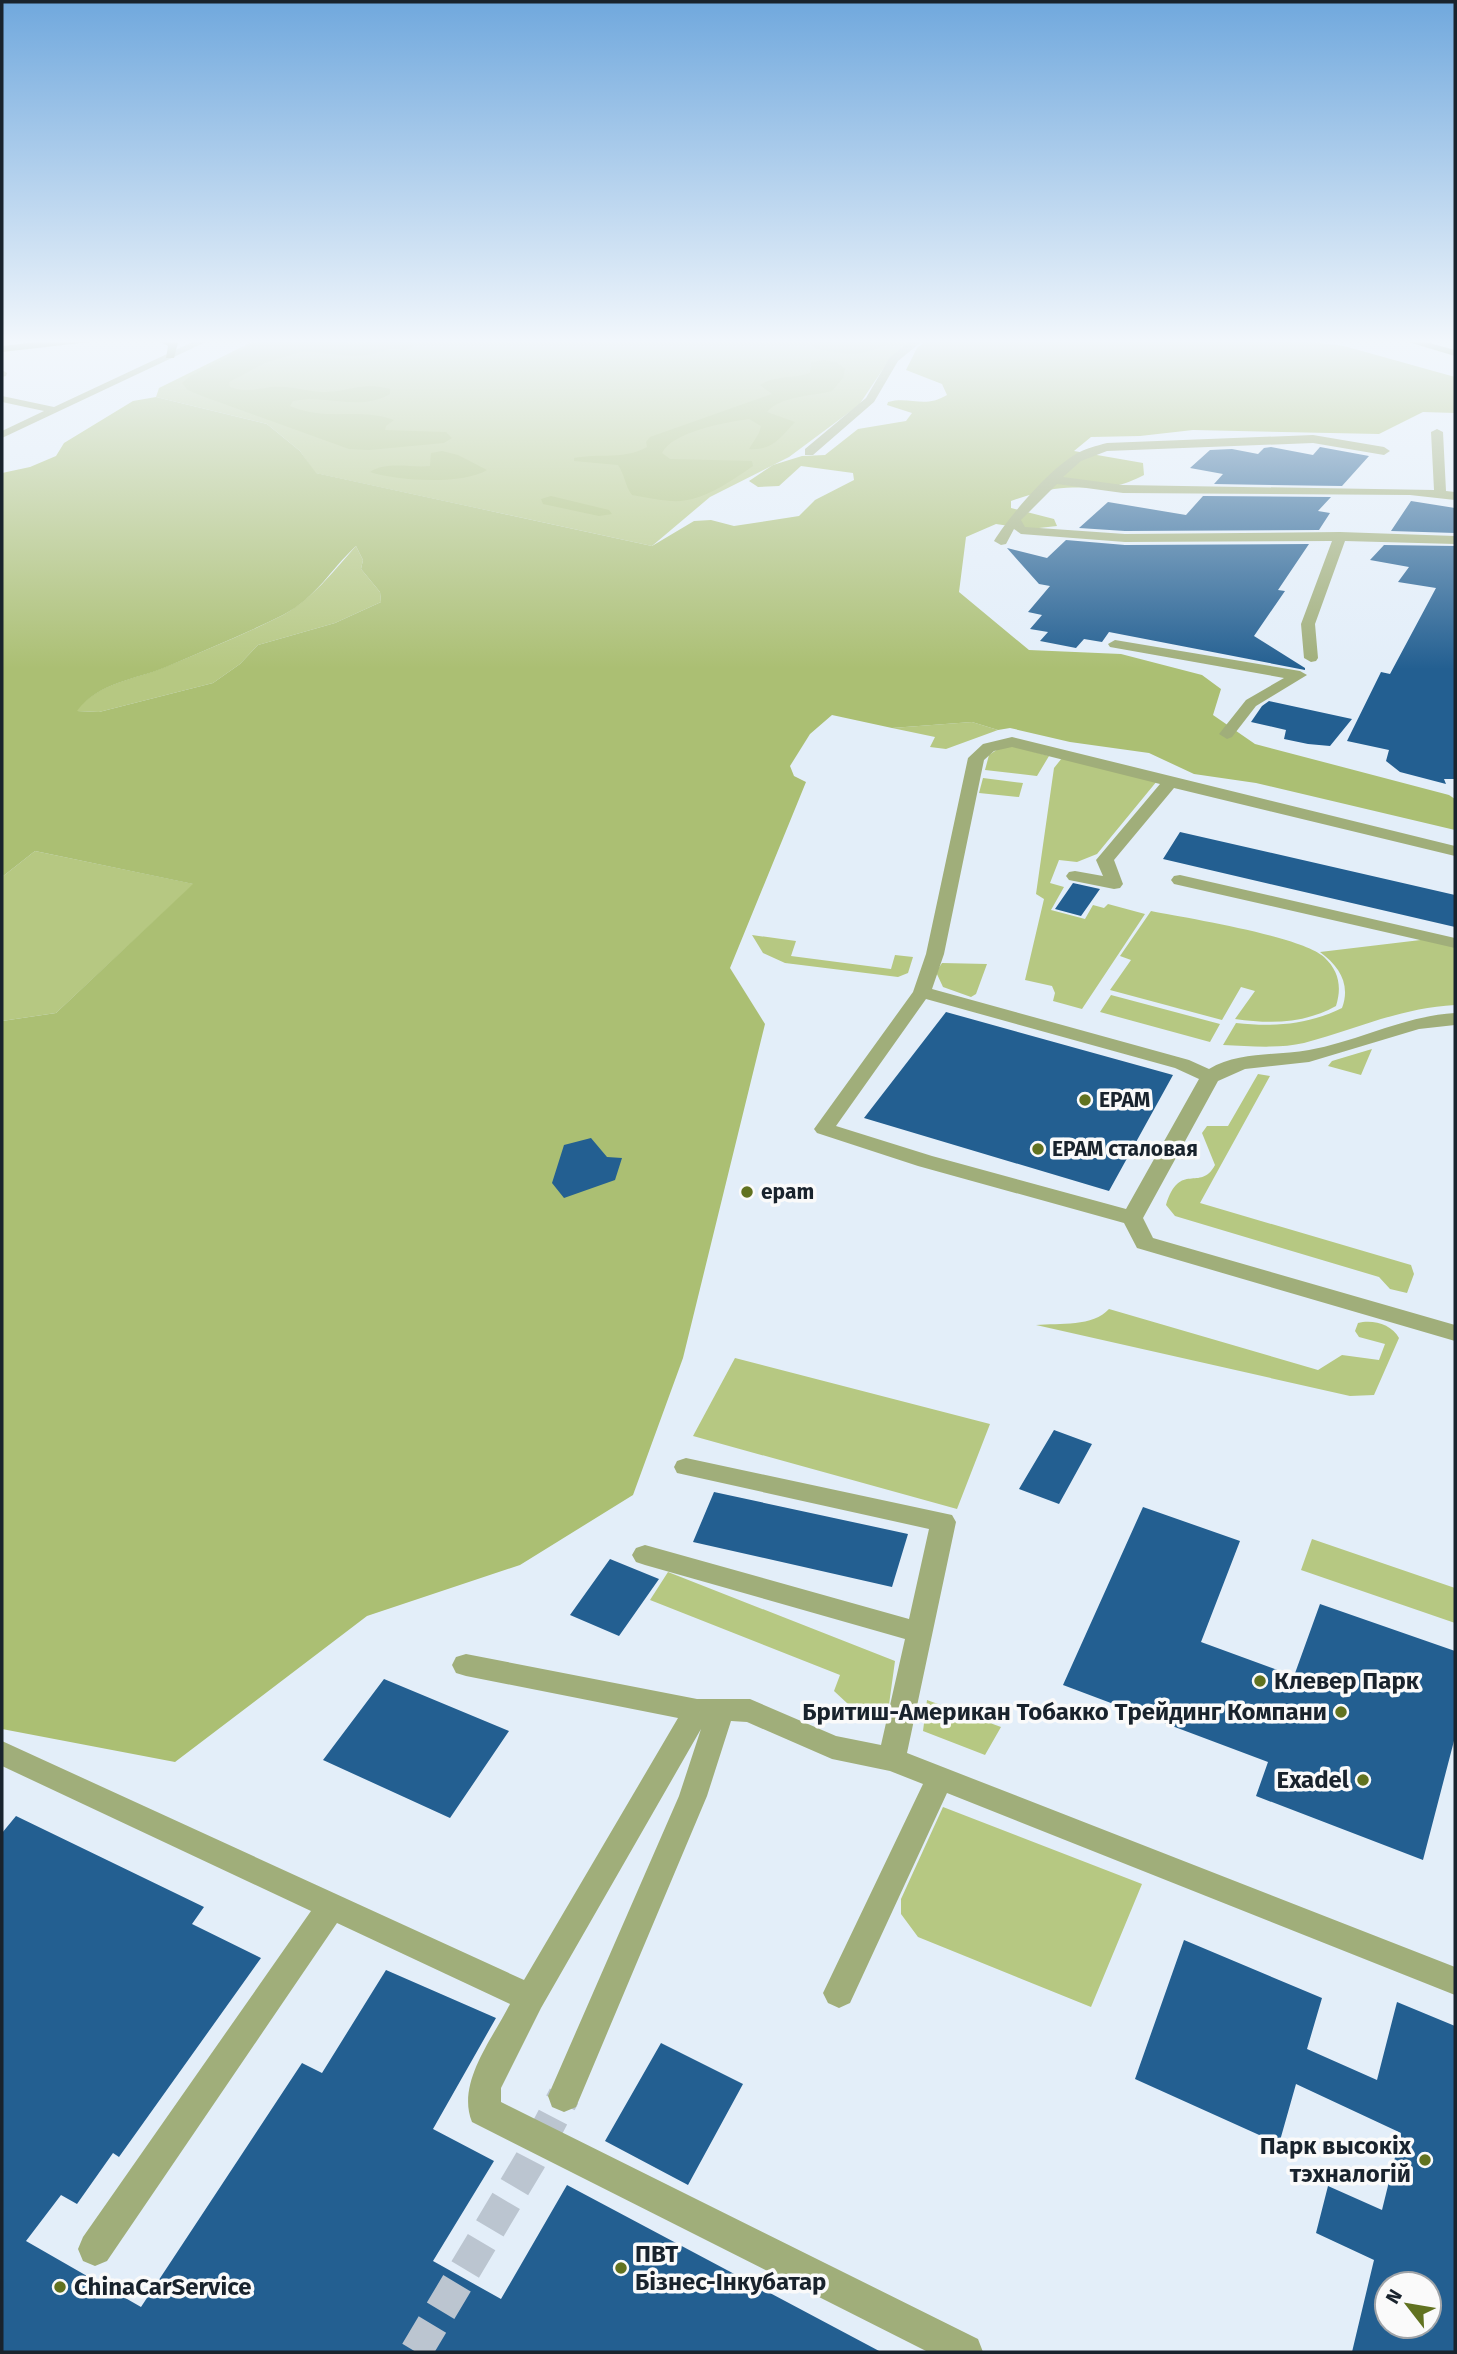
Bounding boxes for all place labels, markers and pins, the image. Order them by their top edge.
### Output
place label: EPAM [1099,1087,1150,1113]
marker: EPAM [1077,1092,1093,1108]
place label: EPAM сталовая [1052,1136,1198,1162]
marker: EPAM сталовая [1030,1141,1046,1157]
place label: epam [761,1179,814,1205]
marker: epam [739,1184,755,1200]
place label: Клевер Парк [1274,1667,1420,1695]
marker: Клевер Парк [1252,1673,1268,1689]
place label: Бритиш-Американ Тобакко Трейдинг Компани [802,1698,1327,1726]
marker: Бритиш-Американ Тобакко Трейдинг Компани [1333,1704,1349,1720]
place label: Exadel [1277,1766,1350,1794]
marker: Exadel [1355,1772,1371,1788]
place label: Парк высокіх тэхналогій [1260,2132,1412,2188]
marker: Парк высокіх тэхналогій [1417,2152,1433,2168]
place label: ПВТ Бізнес-Інкубатар [635,2240,826,2296]
marker: ПВТ Бізнес-Інкубатар [613,2260,629,2276]
place label: ChinaCarService [74,2273,251,2301]
marker: ChinaCarService [52,2279,68,2295]

